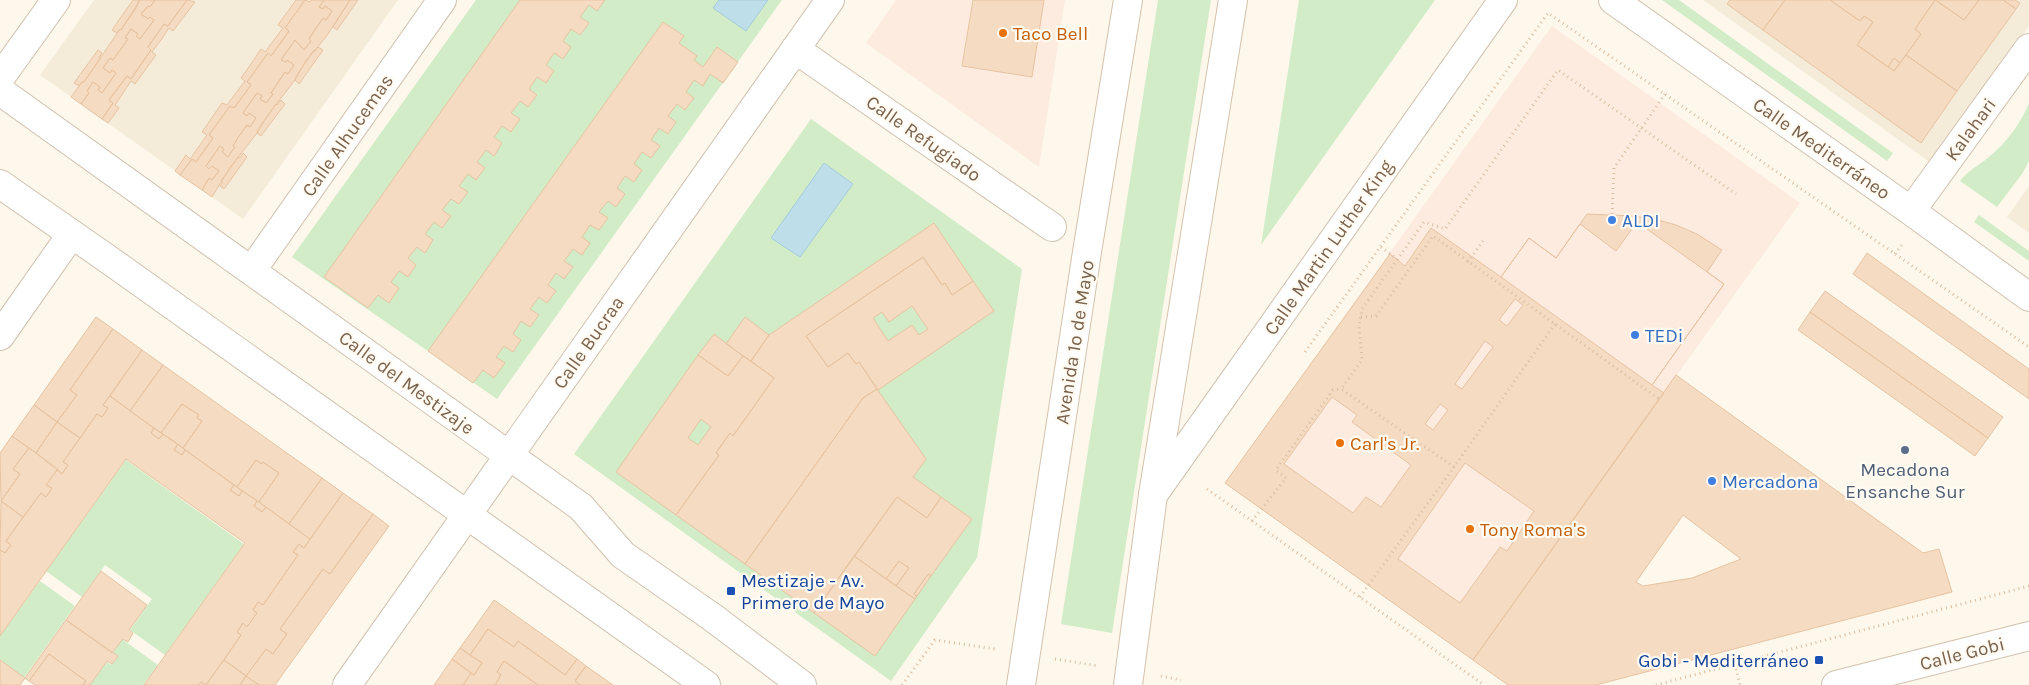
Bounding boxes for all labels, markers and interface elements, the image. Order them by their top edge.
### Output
place label: Taco Bell [1013,23,1088,45]
marker: Taco Bell [997,27,1009,39]
street label: Calle Alhucemas [298,70,398,201]
street label: Calle Refugiado [862,91,985,187]
street label: Calle Mediterráneo [1749,93,1894,204]
street label: Kalahari [1941,94,2001,165]
street label: Calle Martin Luther King [1260,156,1398,339]
place label: ALDI [1622,210,1660,232]
marker: ALDI [1606,214,1618,226]
street label: Avenida 1º de Mayo [1051,259,1099,426]
street label: Calle Bucraa [549,292,629,393]
place label: TEDi [1645,325,1683,347]
street label: Calle del Mestizaje [335,326,478,439]
marker: TEDi [1629,329,1641,341]
place label: Carl's Jr. [1350,433,1419,455]
marker: Carl's Jr. [1334,437,1346,449]
marker: Mecadona Ensanche Sur [1899,444,1911,456]
place label: Mecadona Ensanche Sur [1845,459,1965,503]
place label: Mercadona [1722,471,1819,493]
marker: Mercadona [1706,475,1718,487]
place label: Tony Roma's [1480,519,1586,541]
marker: Tony Roma's [1464,523,1476,535]
place label: Mestizaje - Av. Primero de Mayo [741,570,885,614]
marker: Mestizaje - Av. Primero de Mayo [725,585,737,597]
street label: Calle Gobi [1918,633,2007,675]
place label: Gobi - Mediterráneo [1638,650,1809,672]
marker: Gobi - Mediterráneo [1813,654,1825,666]

